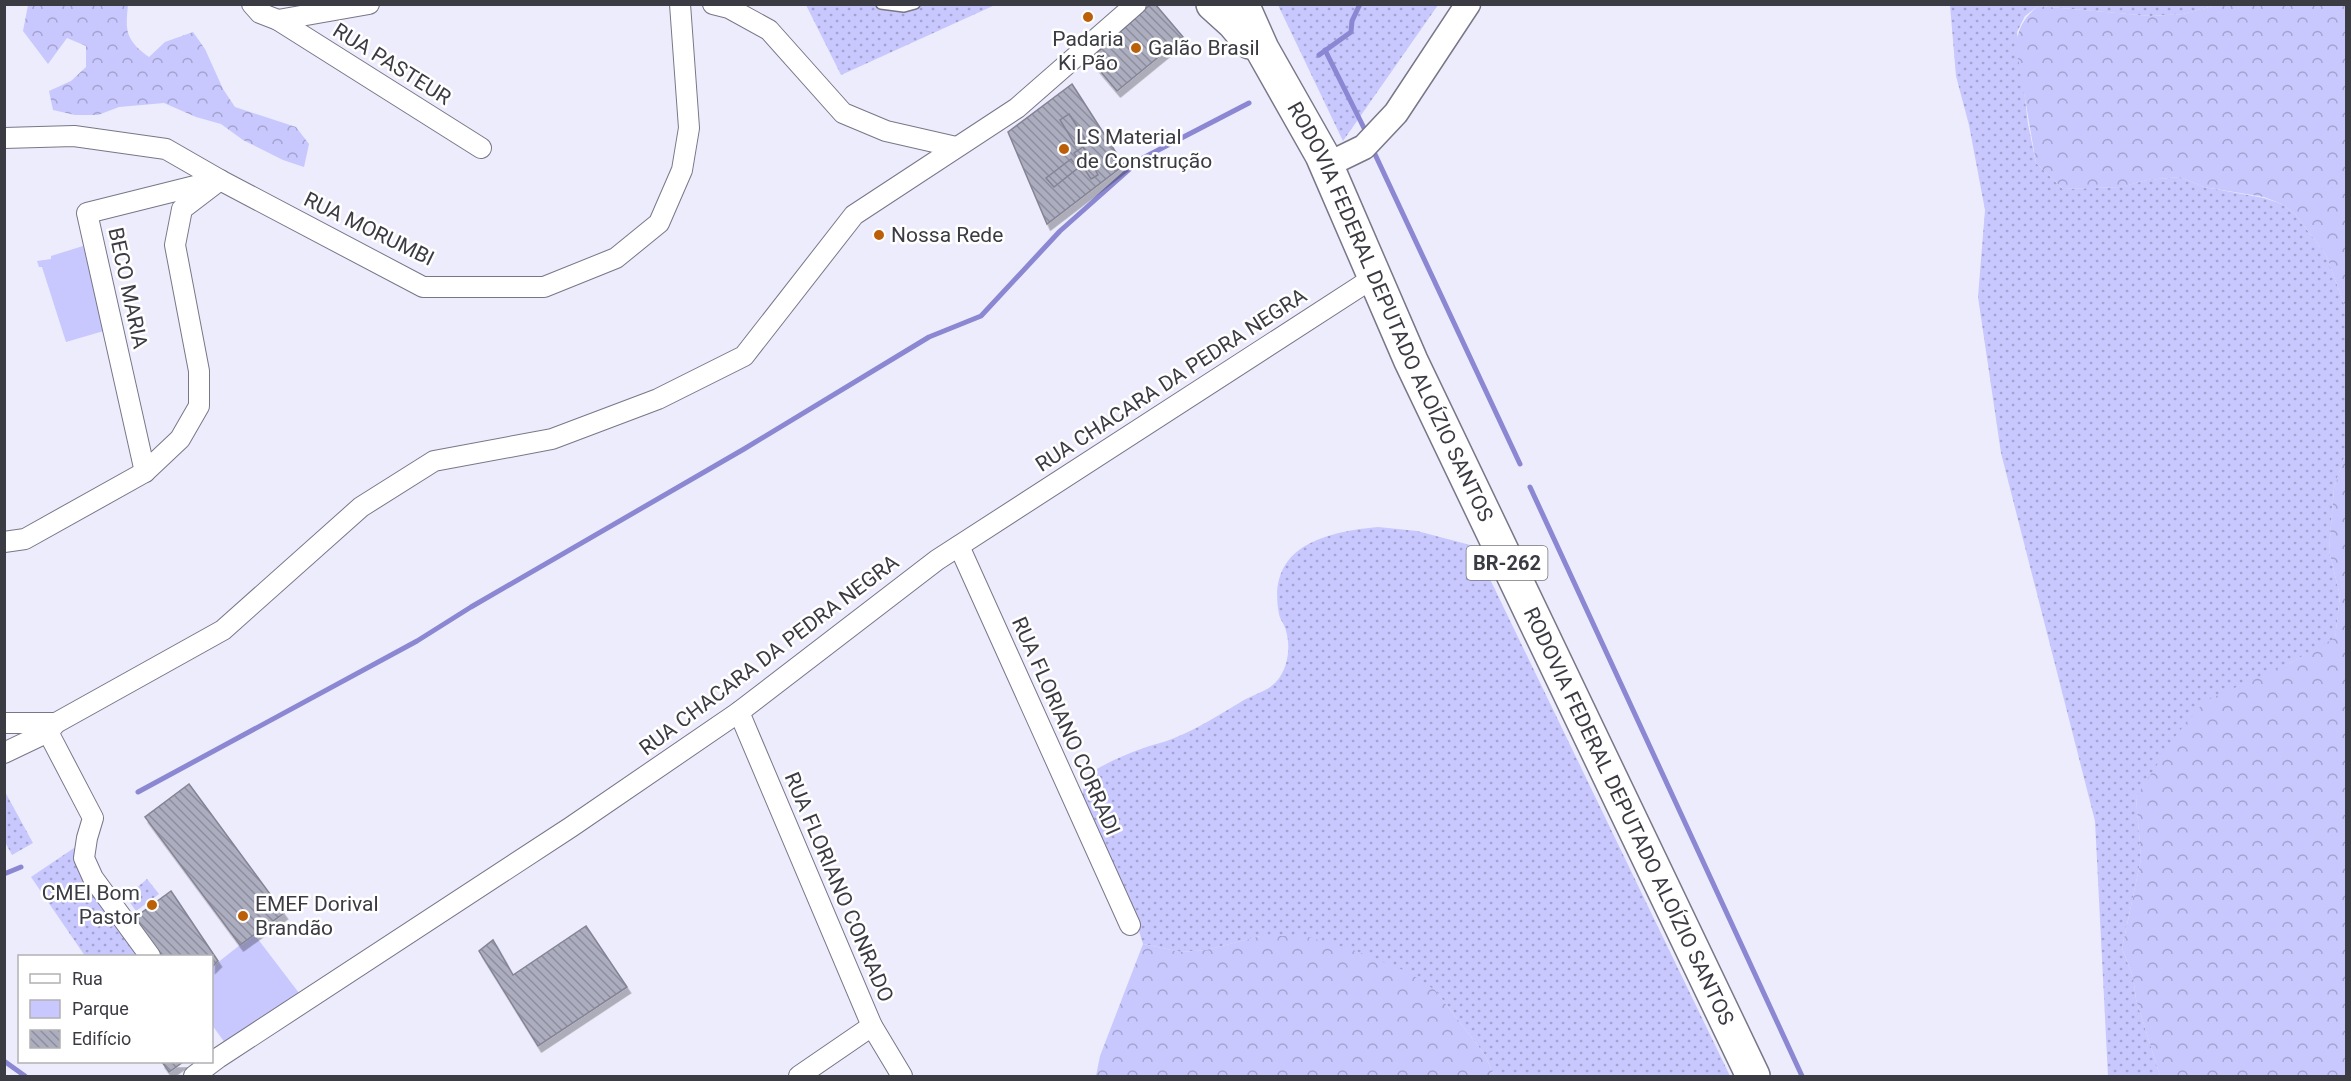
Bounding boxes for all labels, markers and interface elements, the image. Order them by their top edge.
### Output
marker: Padaria Ki Pão [1081,10,1095,24]
street label: RUA PASTEUR [329,18,455,110]
place label: Padaria Ki Pão [1052,27,1124,75]
place label: Galão Brasil [1148,36,1260,60]
marker: Galão Brasil [1129,41,1143,55]
street label: RODOVIA FEDERAL DEPUTADO ALOÍZIO SANTOS [1282,98,1498,525]
place label: LS Material de Construção [1076,125,1212,173]
marker: LS Material de Construção [1057,142,1071,156]
street label: RUA MORUMBI [300,187,438,271]
place label: Nossa Rede [891,223,1003,247]
street label: BECO MARIA [103,225,153,351]
marker: Nossa Rede [872,228,886,242]
street label: RUA CHACARA DA PEDRA NEGRA [1031,283,1311,477]
road number: BR-262 [1466,546,1547,580]
street label: RUA CHACARA DA PEDRA NEGRA [635,550,903,760]
street label: RODOVIA FEDERAL DEPUTADO ALOÍZIO SANTOS [1519,603,1739,1029]
street label: RUA FLORIANO CORRADI [1007,613,1125,839]
street label: RUA FLORIANO CONRADO [780,769,898,1005]
place label: CMEI Bom Pastor [42,881,140,929]
place label: EMEF Dorival Brandão [255,892,379,940]
marker: CMEI Bom Pastor [145,898,159,912]
marker: EMEF Dorival Brandão [236,909,250,923]
legend [18,955,213,1063]
text: Rua [72,968,103,989]
text: Parque [72,998,129,1019]
text: Edifício [72,1028,131,1049]

